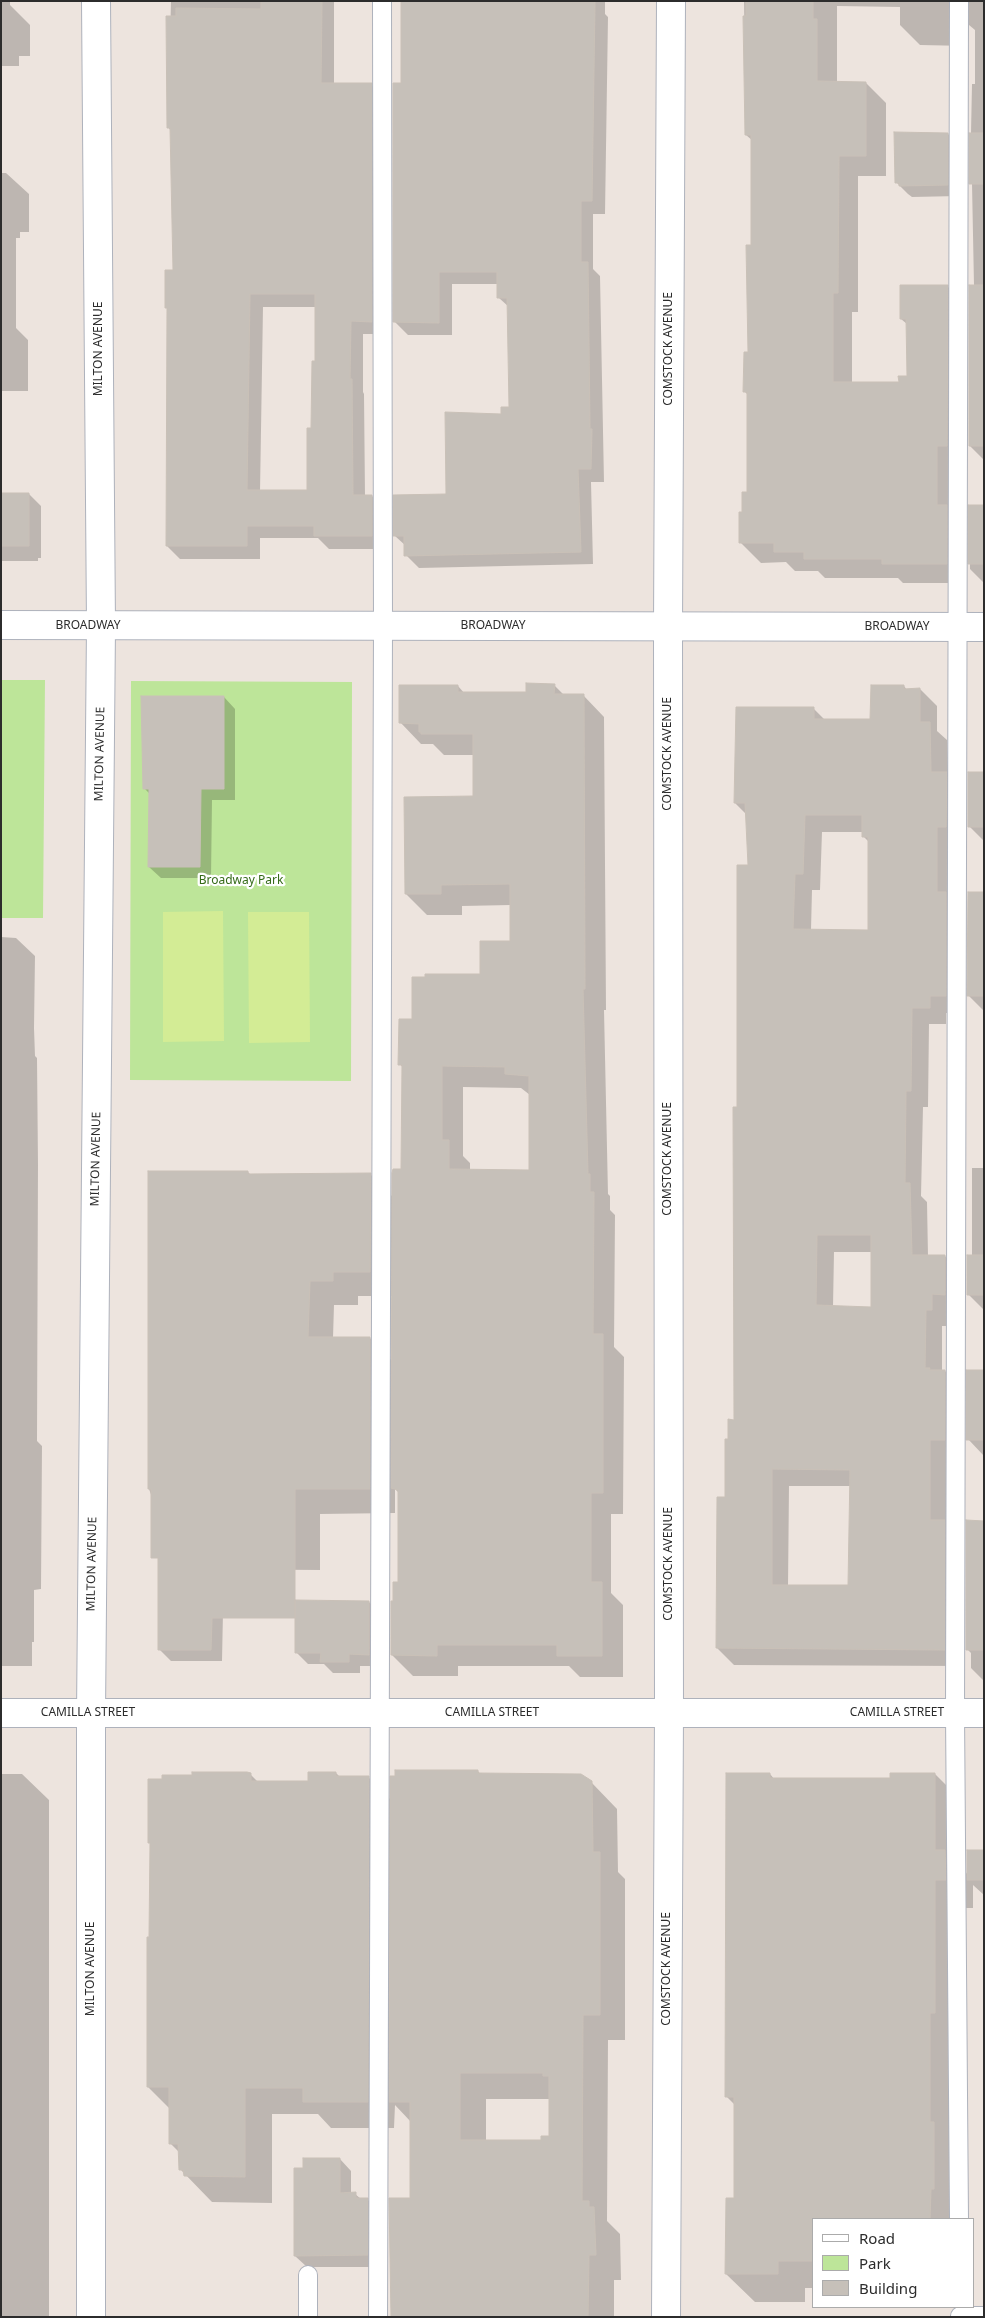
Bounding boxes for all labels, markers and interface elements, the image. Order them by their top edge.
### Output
street label: COMSTOCK AVENUE [662,292,676,406]
street label: MILTON AVENUE [92,302,106,396]
street label: BROADWAY [55,619,121,633]
street label: BROADWAY [460,619,526,633]
street label: BROADWAY [864,620,930,634]
street label: COMSTOCK AVENUE [661,697,675,811]
street label: MILTON AVENUE [92,707,108,801]
park label: Broadway Park [199,874,283,888]
street label: COMSTOCK AVENUE [661,1102,675,1216]
street label: MILTON AVENUE [88,1112,104,1206]
street label: COMSTOCK AVENUE [662,1507,676,1621]
street label: MILTON AVENUE [84,1517,100,1611]
street label: CAMILLA STREET [41,1706,135,1720]
street label: CAMILLA STREET [445,1706,539,1720]
street label: CAMILLA STREET [850,1706,944,1720]
street label: COMSTOCK AVENUE [660,1912,674,2026]
street label: MILTON AVENUE [84,1922,98,2016]
legend [812,2218,975,2308]
text: Road [859,2228,895,2248]
text: Park [859,2253,891,2273]
text: Building [859,2278,917,2298]

